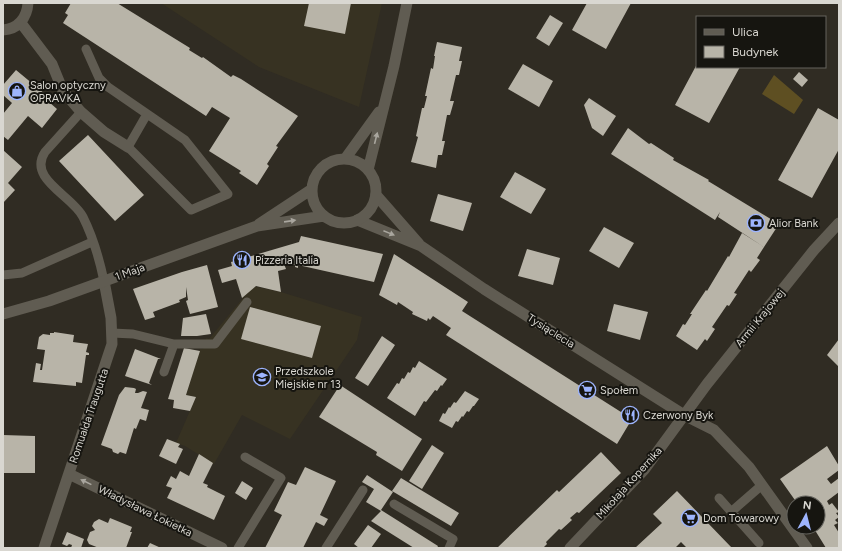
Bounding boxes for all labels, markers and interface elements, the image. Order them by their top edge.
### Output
legend [696,16,826,68]
text: Ulica [732,25,759,39]
text: Budynek [732,45,779,59]
place label: Salon optyczny OPRAVKA [30,79,106,105]
shop icon: Salon optyczny OPRAVKA [7,81,27,101]
one-way arrow [373,132,379,145]
bank icon: Alior Bank [746,213,766,233]
place label: Alior Bank [769,217,819,230]
one-way arrow [284,218,296,224]
one-way arrow [383,231,395,237]
restaurant icon: Pizzeria Italia [232,250,252,270]
place label: Pizzeria Italia [255,254,319,267]
street label: 1 Maja [113,261,147,283]
street label: Armii Krajowej [733,286,787,350]
street label: Tysiąclecia [525,311,577,351]
place label: Przedszkole Miejskie nr 13 [275,365,341,391]
street label: Romualda Traugutta [67,367,111,465]
school or university icon: Przedszkole Miejskie nr 13 [252,367,272,387]
supermarket icon: Społem [577,380,597,400]
place label: Społem [600,384,638,397]
restaurant icon: Czerwony Byk [620,405,640,425]
place label: Czerwony Byk [643,409,714,422]
street label: Mikołaja Kopernika [593,444,665,522]
one-way arrow [80,479,92,485]
street label: Władysława Łokietka [96,483,194,539]
north arrow [786,495,826,535]
text: N [802,499,812,513]
supermarket icon: Dom Towarowy [680,508,700,528]
place label: Dom Towarowy [703,512,779,525]

